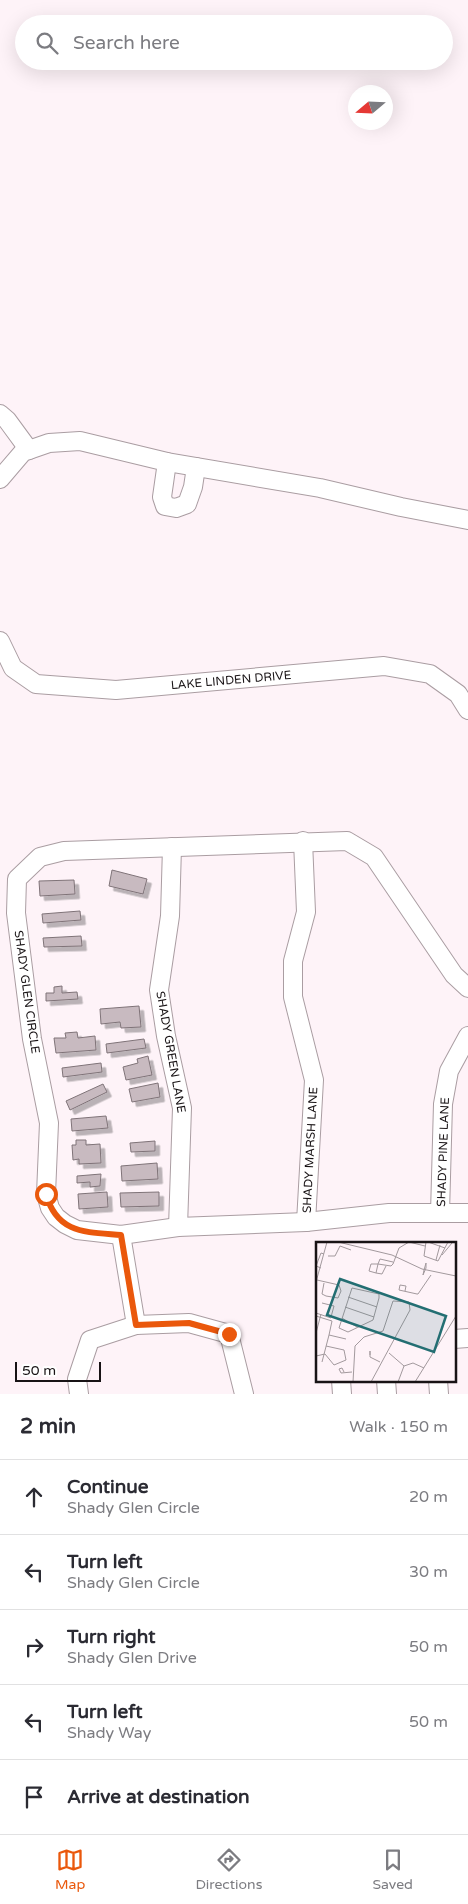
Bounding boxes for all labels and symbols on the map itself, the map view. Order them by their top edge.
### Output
north arrow [348,85,393,130]
street label: LAKE LINDEN DRIVE [170,668,292,692]
street label: SHADY GLEN CIRCLE [11,929,43,1055]
street label: SHADY GREEN LANE [153,990,189,1114]
street label: SHADY MARSH LANE [300,1086,320,1213]
street label: SHADY PINE LANE [434,1097,452,1207]
route start [35,1183,58,1206]
inset map [316,1242,456,1382]
route end [218,1323,241,1346]
scale bar [15,1359,101,1382]

